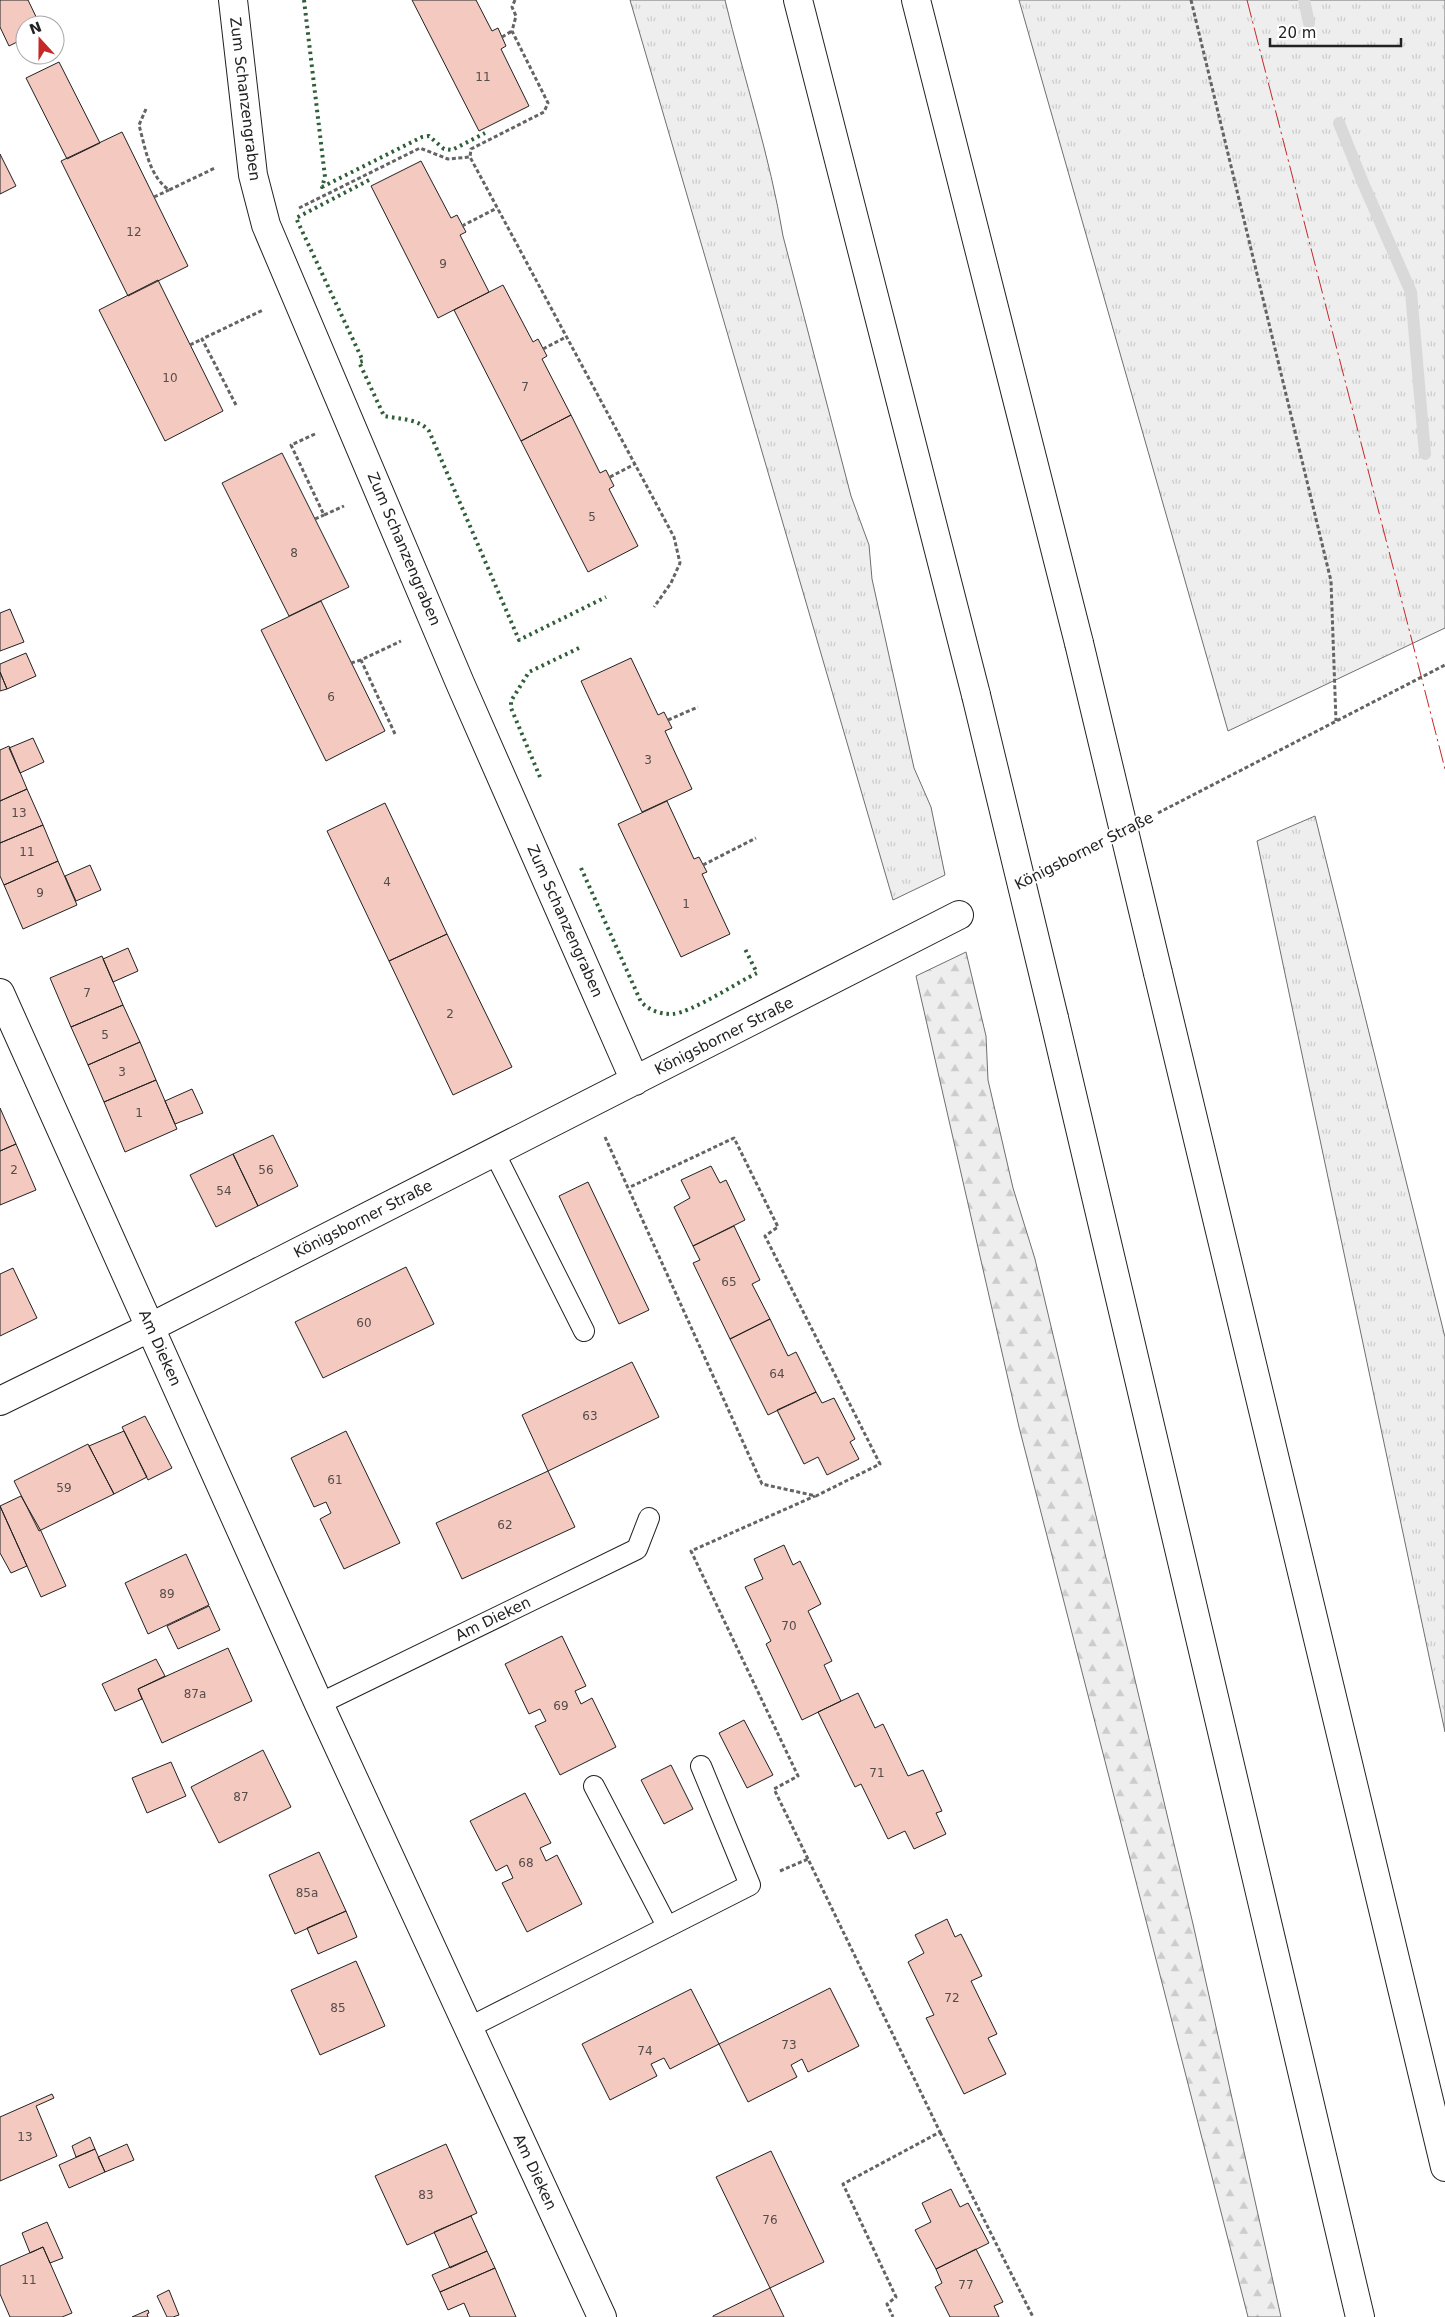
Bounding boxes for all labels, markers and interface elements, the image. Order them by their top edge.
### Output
north arrow [15,15,65,65]
scale bar [1270,15,1401,47]
street label: Zum Schanzengraben [226,16,264,182]
text: N [27,18,44,37]
text: 20 m [1278,24,1316,42]
house number: 11 [475,70,491,84]
house number: 12 [126,225,142,239]
house number: 9 [439,257,447,271]
house number: 10 [162,371,178,385]
house number: 7 [521,380,529,394]
street label: Zum Schanzengraben [364,470,444,628]
house number: 5 [588,510,596,524]
house number: 8 [290,546,298,560]
house number: 6 [327,690,335,704]
house number: 3 [644,753,652,767]
house number: 13 [11,806,27,820]
street label: Königsborner Straße [1012,808,1156,894]
street label: Zum Schanzengraben [523,842,607,1000]
house number: 11 [19,845,35,859]
house number: 4 [383,875,391,889]
house number: 9 [36,886,44,900]
house number: 1 [682,897,690,911]
house number: 7 [83,986,91,1000]
street label: Königsborner Straße [652,993,796,1079]
house number: 2 [446,1007,454,1021]
house number: 5 [101,1028,109,1042]
house number: 3 [118,1065,126,1079]
house number: 1 [135,1106,143,1120]
house number: 2 [10,1163,18,1177]
house number: 56 [258,1163,274,1177]
street label: Königsborner Straße [291,1176,435,1262]
house number: 54 [216,1184,232,1198]
house number: 65 [721,1275,737,1289]
street label: Am Dieken [135,1307,185,1389]
house number: 60 [356,1316,372,1330]
house number: 64 [769,1367,785,1381]
house number: 63 [582,1409,598,1423]
house number: 61 [327,1473,343,1487]
house number: 59 [56,1481,72,1495]
house number: 62 [497,1518,513,1532]
house number: 89 [159,1587,175,1601]
street label: Am Dieken [452,1593,534,1645]
house number: 70 [781,1619,797,1633]
house number: 87a [184,1687,206,1701]
house number: 69 [553,1699,569,1713]
house number: 71 [869,1766,885,1780]
house number: 87 [233,1790,249,1804]
house number: 68 [518,1856,534,1870]
house number: 85a [296,1886,318,1900]
house number: 72 [944,1991,960,2005]
house number: 85 [330,2001,346,2015]
house number: 73 [781,2038,797,2052]
house number: 74 [637,2044,653,2058]
house number: 13 [17,2130,33,2144]
street label: Am Dieken [510,2131,560,2213]
house number: 83 [418,2188,434,2202]
house number: 76 [762,2213,778,2227]
house number: 11 [21,2273,37,2287]
house number: 77 [958,2278,974,2292]

